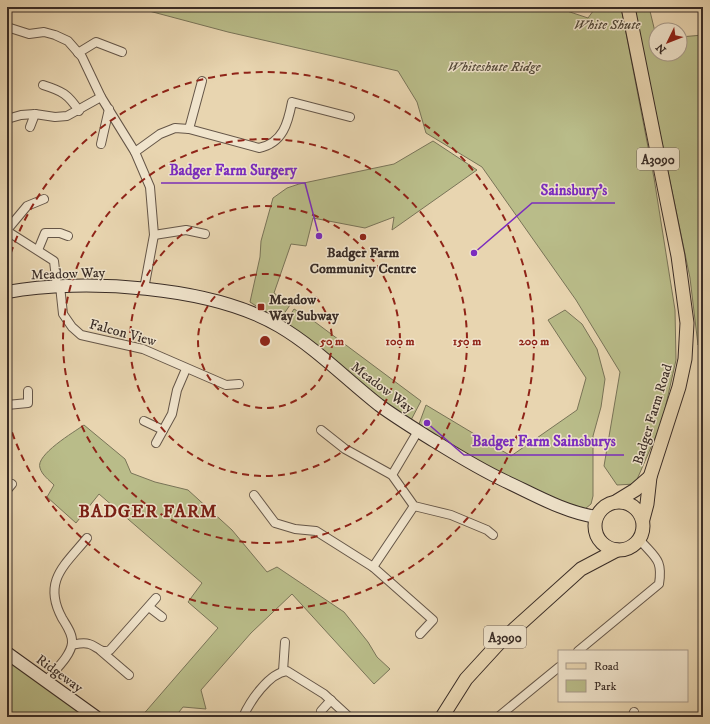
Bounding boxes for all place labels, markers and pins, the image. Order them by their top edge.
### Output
callout: Badger Farm Surgery [161,156,305,183]
callout: Sainsbury's [532,176,615,203]
marker: Badger Farm Community Centre [358,232,368,242]
place label: Badger Farm Community Centre [310,244,417,278]
place label: Meadow Way Subway [268,291,339,325]
marker: Meadow Way Subway [256,302,266,312]
centre of rings [258,334,272,348]
callout: Badger Farm Sainsburys [464,428,624,455]

